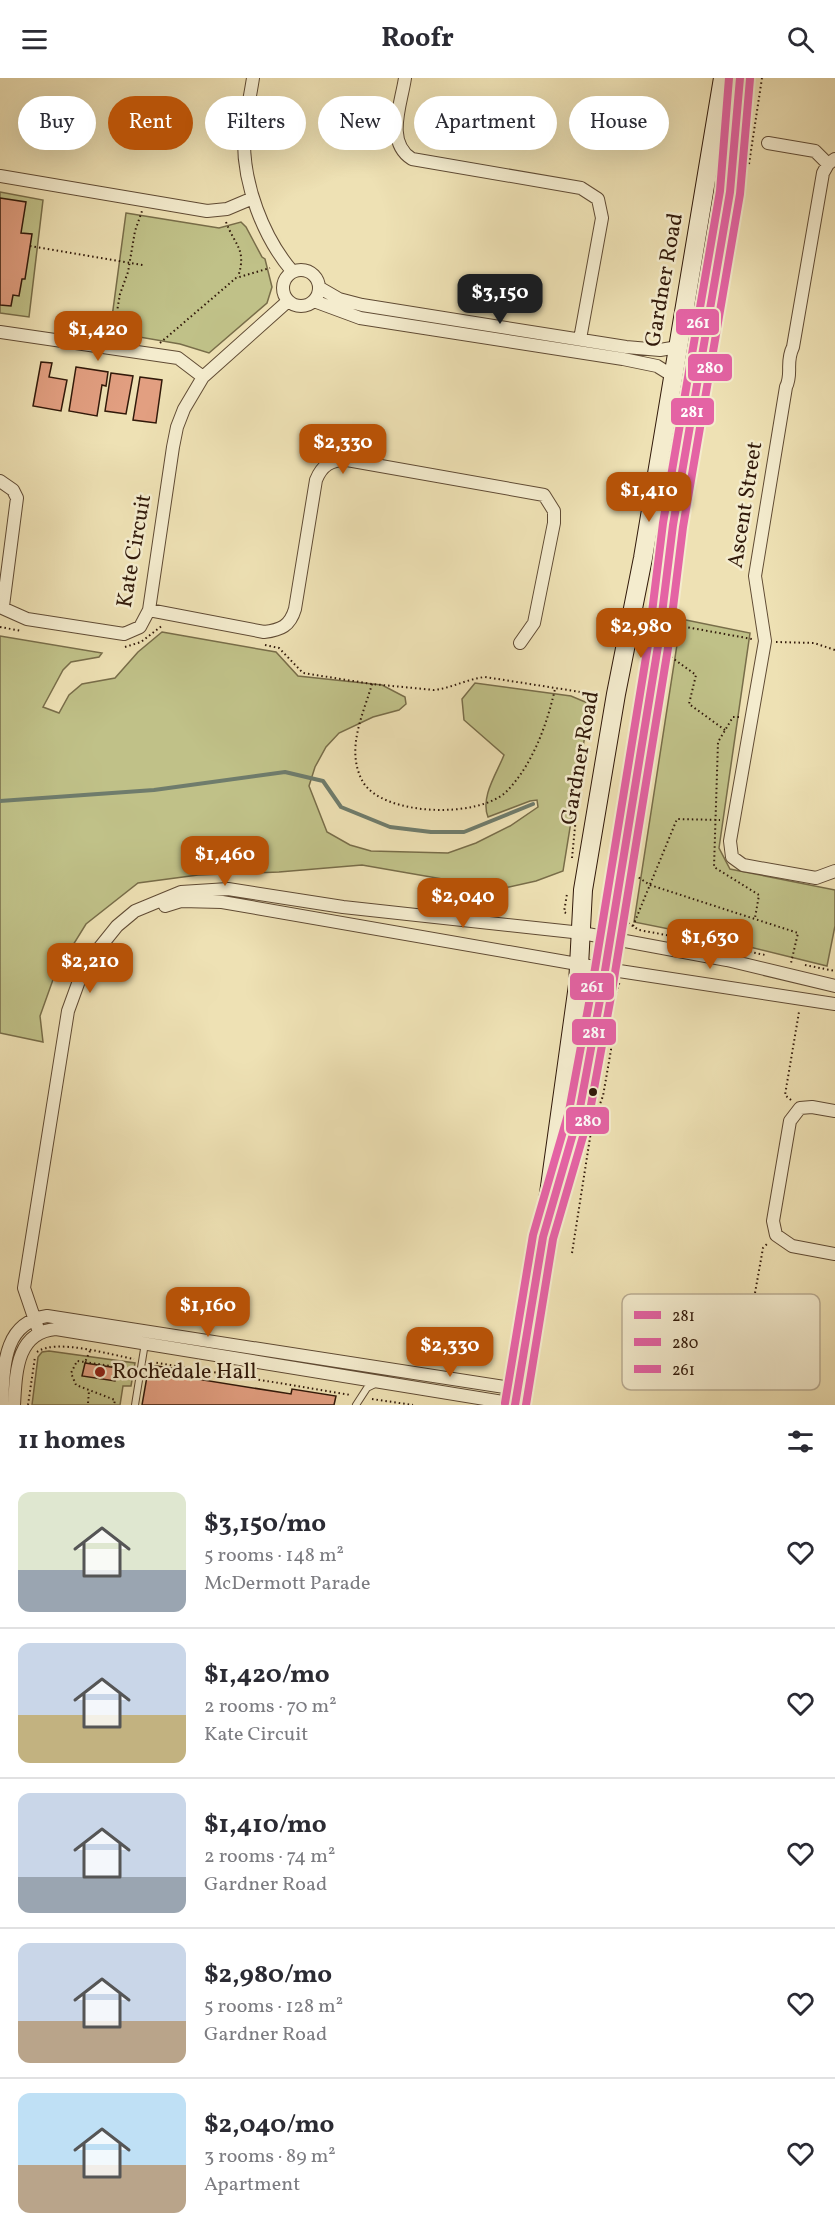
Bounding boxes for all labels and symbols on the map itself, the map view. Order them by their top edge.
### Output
street label: Gardner Road [638,211,692,349]
pin: $3,150 [451,274,549,325]
line badge: 261 [675,308,720,336]
pin: $1,420 [49,311,147,362]
text: 261 [686,313,710,335]
line badge: 280 [687,353,733,382]
text: 280 [697,358,724,380]
line badge: 281 [670,397,715,426]
text: 281 [680,402,704,424]
pin: $2,330 [294,424,392,475]
street label: Ascent Street [721,439,771,571]
pin: $1,410 [600,472,698,523]
street label: Kate Circuit [110,492,160,610]
pin: $2,980 [592,608,690,659]
street label: Gardner Road [554,689,608,827]
pin: $1,460 [176,836,274,887]
pin: $2,040 [414,878,512,929]
pin: $1,630 [661,919,759,970]
pin: $2,210 [41,943,139,994]
line badge: 261 [569,972,615,1001]
text: 261 [580,977,604,999]
line badge: 281 [571,1018,617,1046]
text: 281 [582,1023,606,1045]
unlabelled marker [587,1086,599,1098]
line badge: 280 [565,1106,610,1135]
text: 280 [575,1111,602,1133]
pin: $1,160 [159,1287,257,1338]
legend [622,1294,820,1390]
text: 281 [672,1306,695,1328]
pin: $2,330 [401,1327,499,1378]
text: 280 [672,1333,698,1355]
place label: Rochedale Hall [112,1357,257,1388]
text: 261 [672,1360,695,1382]
marker: Rochedale Hall [93,1365,107,1379]

